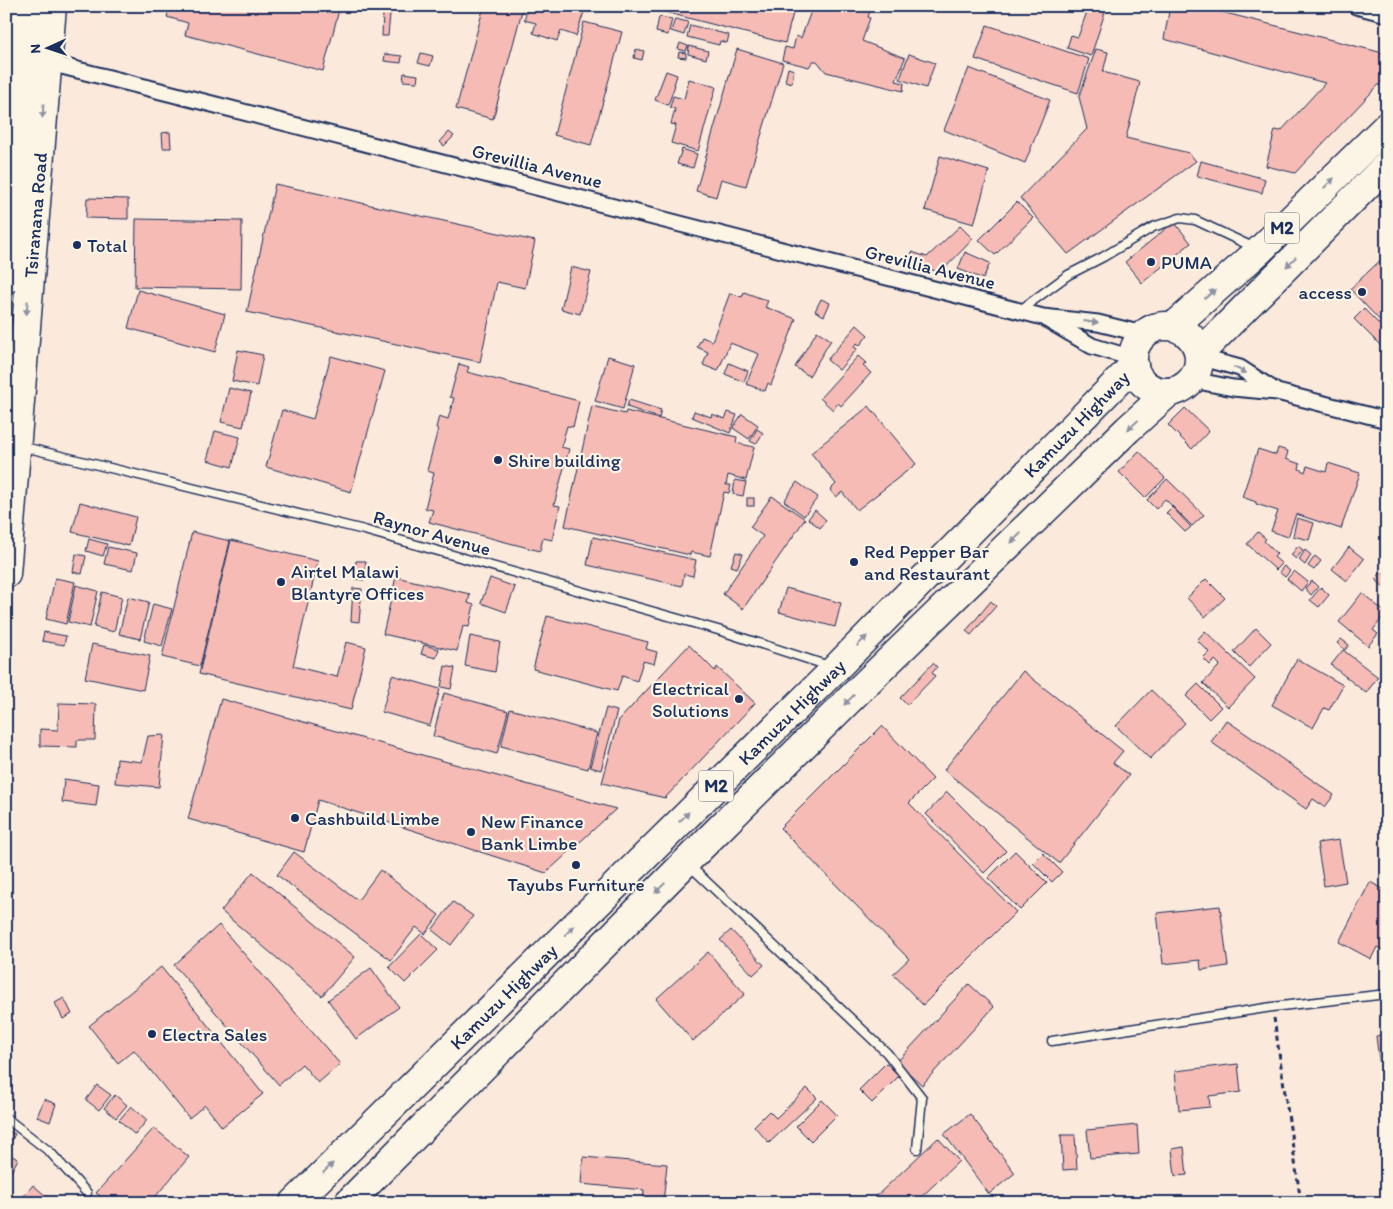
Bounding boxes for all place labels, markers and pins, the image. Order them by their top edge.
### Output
place label: Total [87,234,128,257]
marker: Total [71,239,83,251]
place label: PUMA [1161,251,1212,274]
marker: PUMA [1145,256,1157,268]
place label: access [1299,281,1352,304]
marker: access [1356,286,1368,298]
place label: Shire building [508,449,621,472]
marker: Shire building [492,454,504,466]
place label: Red Pepper Bar and Restaurant [864,540,990,585]
marker: Red Pepper Bar and Restaurant [848,556,860,568]
place label: Airtel Malawi Blantyre Offices [291,560,424,605]
marker: Airtel Malawi Blantyre Offices [275,576,287,588]
place label: Electrical Solutions [652,677,730,722]
marker: Electrical Solutions [733,693,745,705]
place label: Cashbuild Limbe [305,807,440,830]
place label: New Finance Bank Limbe [481,810,584,855]
marker: Cashbuild Limbe [289,812,301,824]
marker: New Finance Bank Limbe [465,826,477,838]
marker: Tayubs Furniture [570,859,582,871]
place label: Tayubs Furniture [507,873,645,896]
place label: Electra Sales [162,1023,267,1046]
marker: Electra Sales [146,1028,158,1040]

